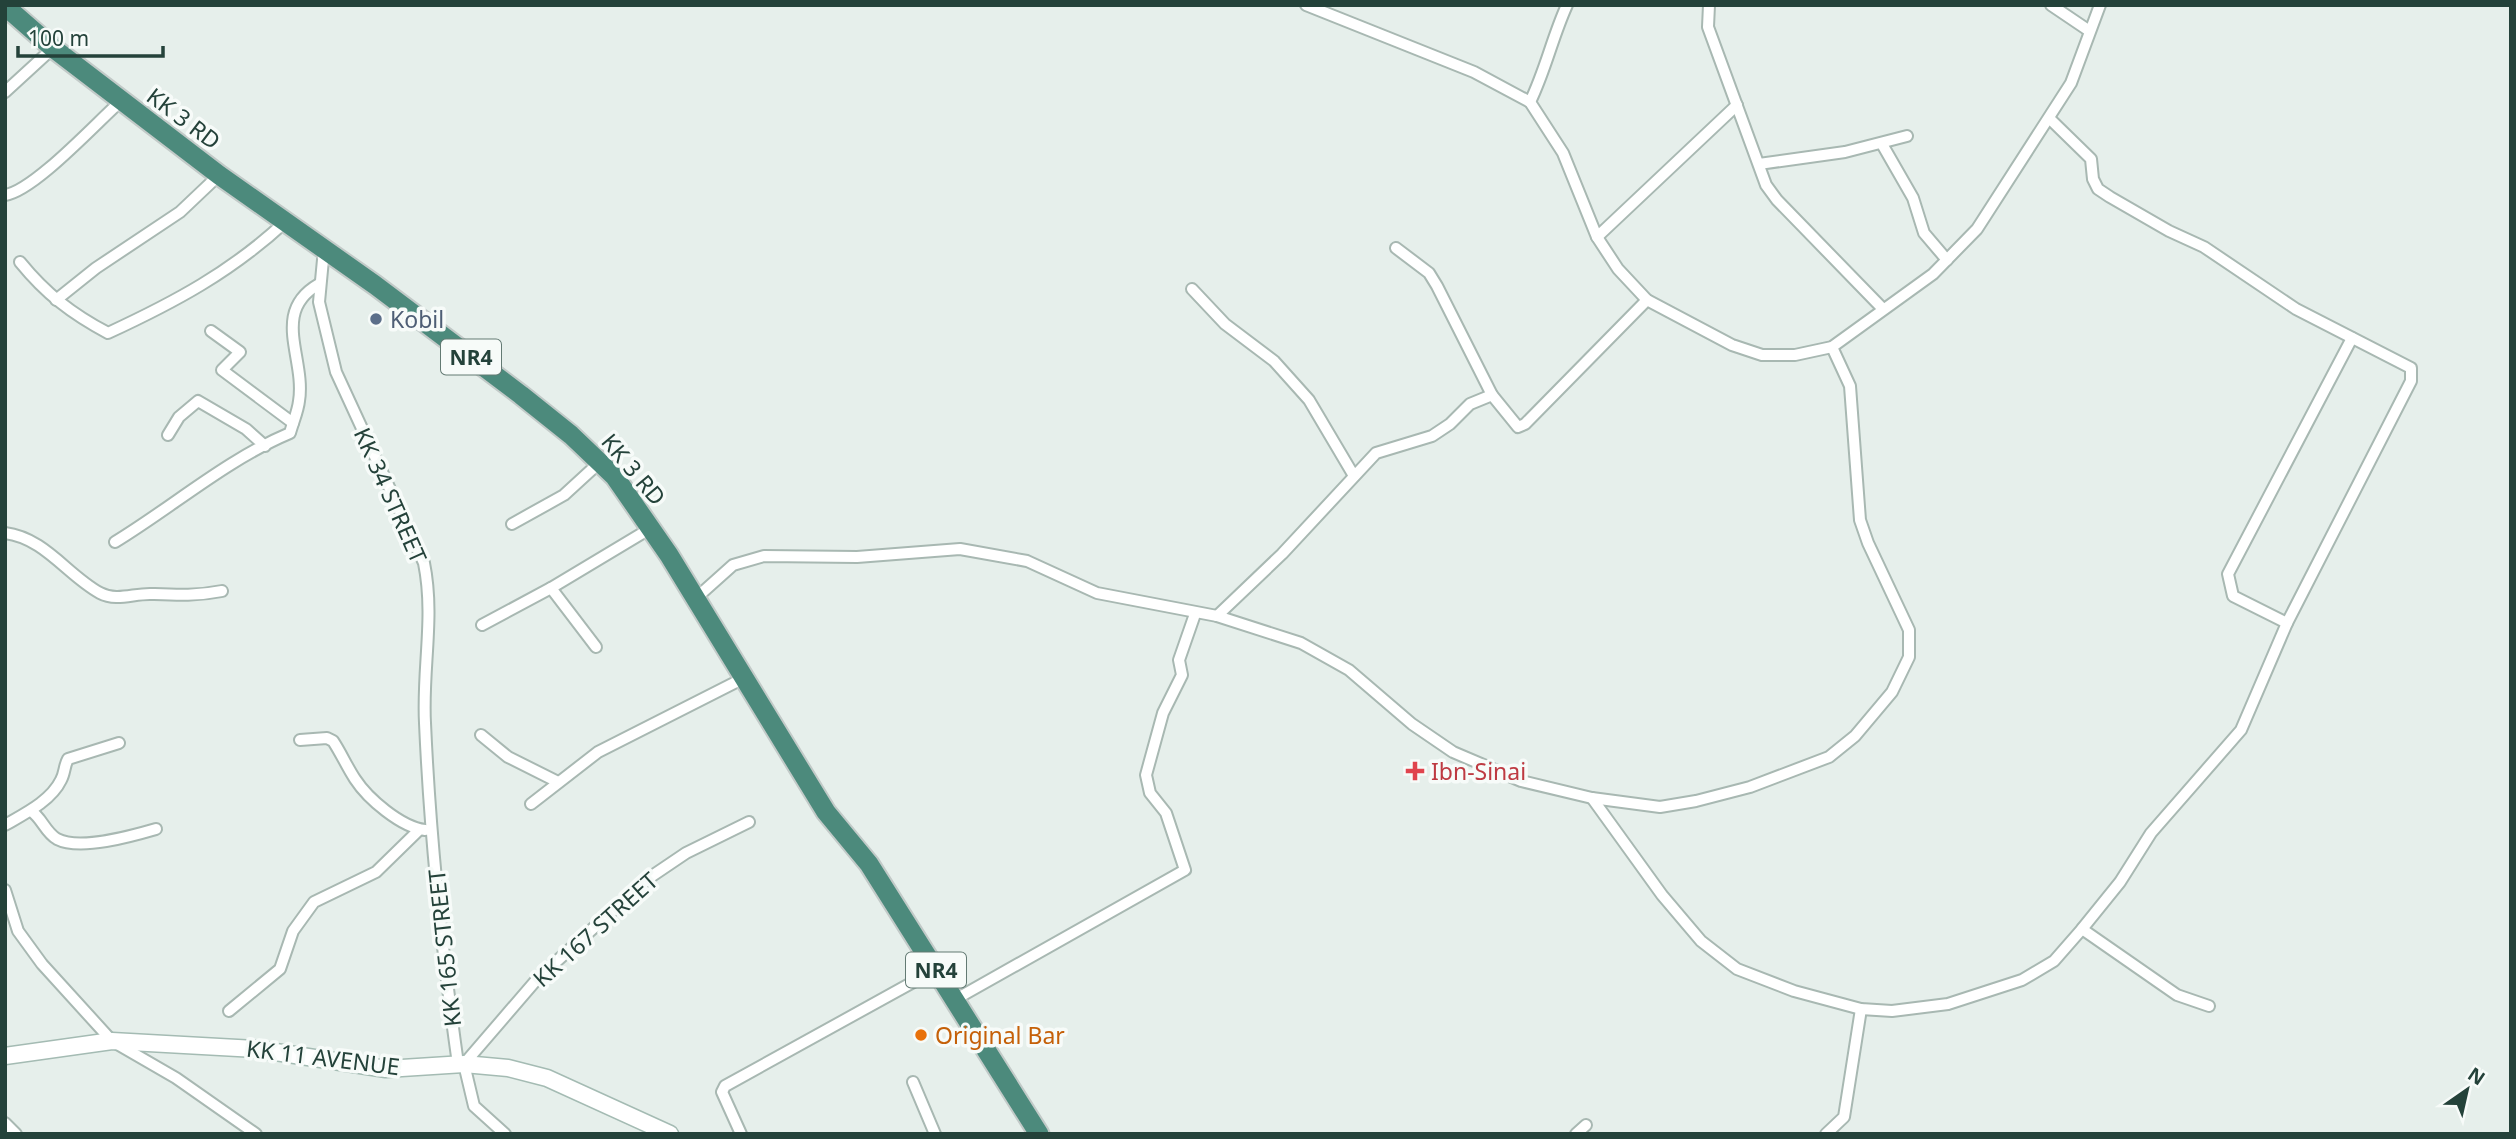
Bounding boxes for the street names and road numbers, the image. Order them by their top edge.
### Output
street label: KK 3 RD [141,80,227,156]
road number: NR4 [441,340,501,374]
street label: KK 34 STREET [347,422,435,568]
street label: KK 3 RD [595,426,673,512]
street label: KK 167 STREET [526,864,665,994]
street label: KK 165 STREET [420,868,468,1028]
road number: NR4 [906,953,966,988]
street label: KK 11 AVENUE [245,1032,401,1082]

